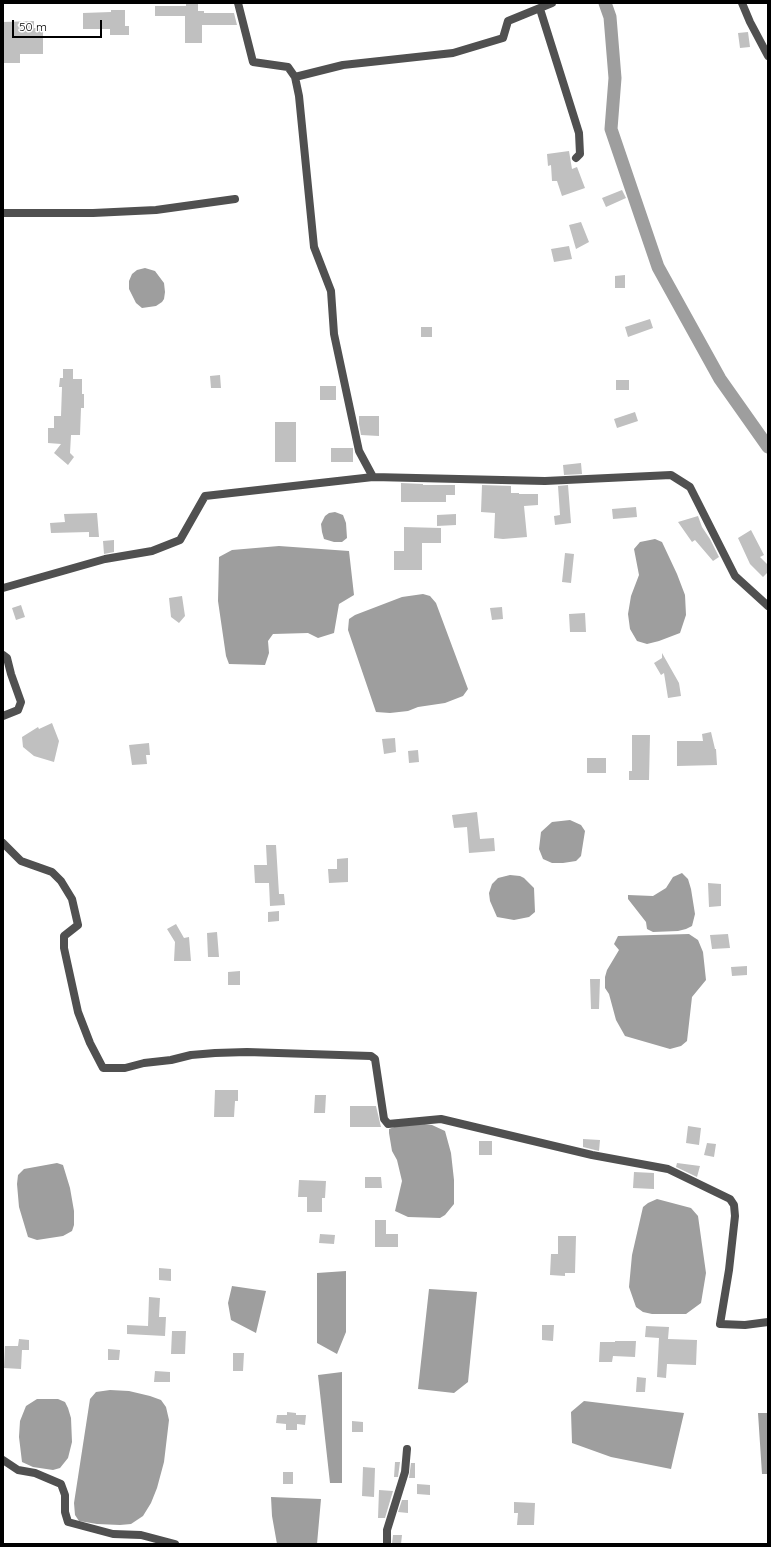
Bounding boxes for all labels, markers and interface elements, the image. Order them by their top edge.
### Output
scale bar [14,12,104,38]
text: 50 m [19,19,47,34]

